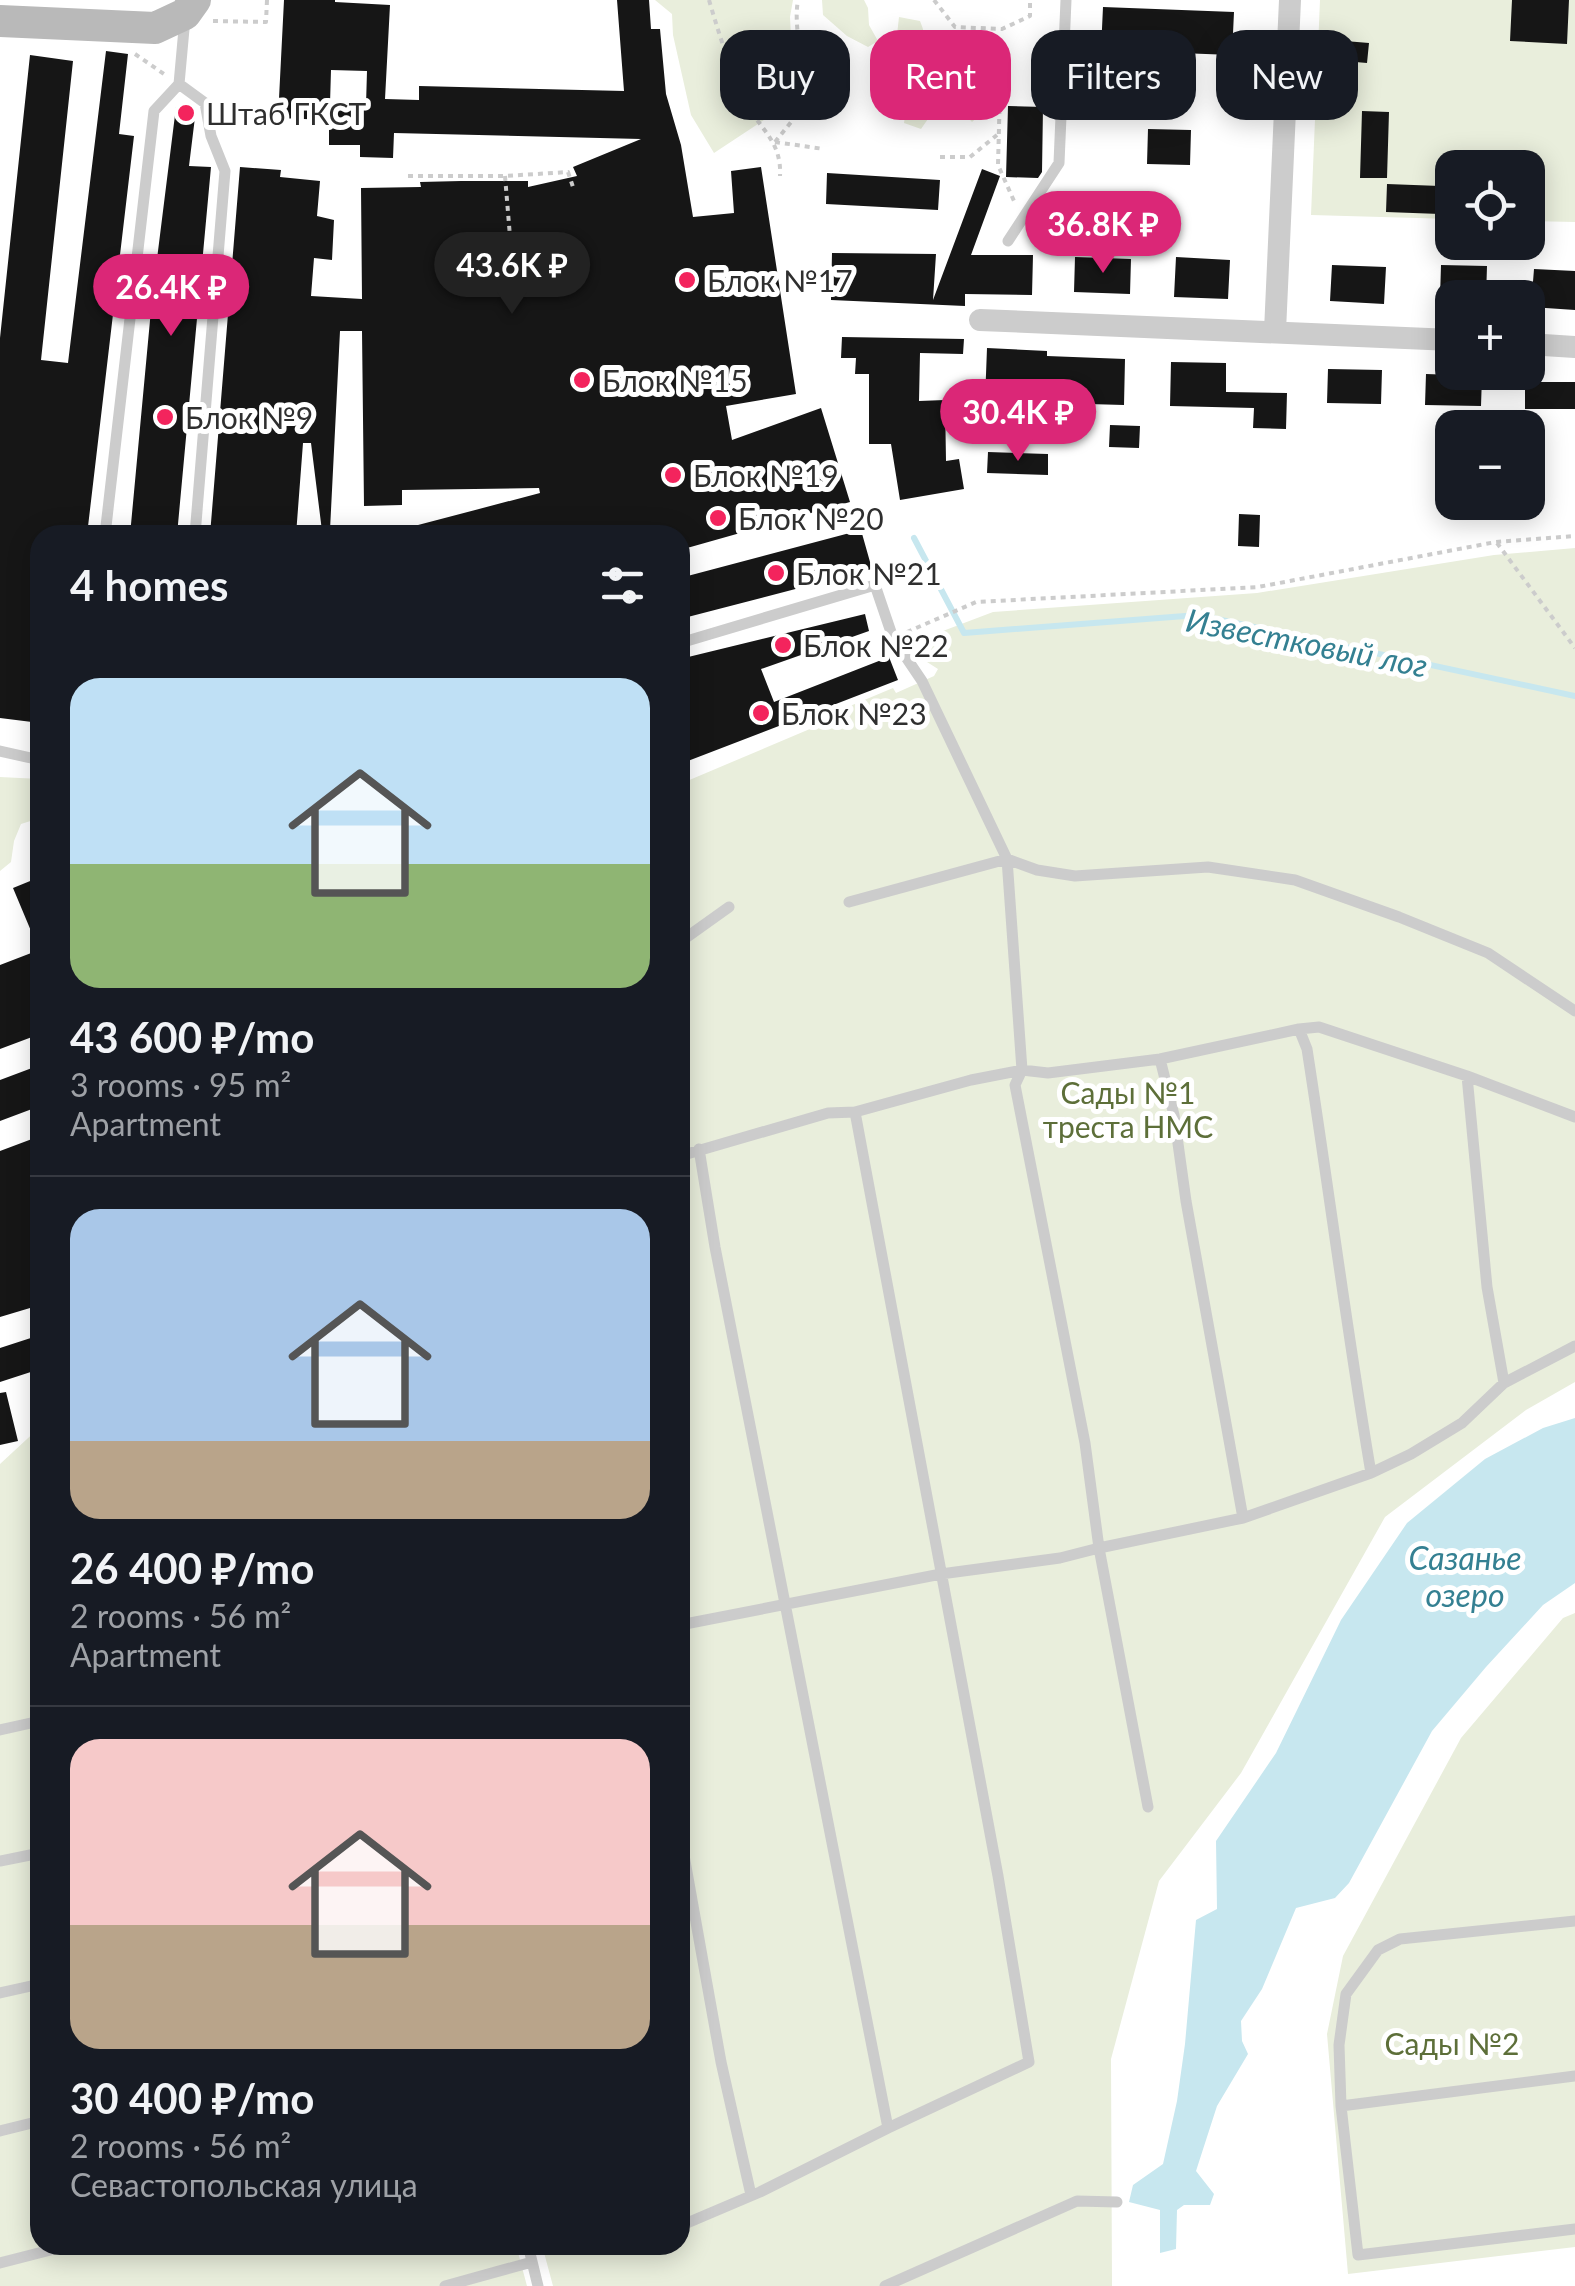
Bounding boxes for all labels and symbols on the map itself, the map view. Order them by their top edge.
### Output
place label: Штаб ГКСТ [206,95,366,131]
marker: Штаб ГКСТ [175,102,197,124]
pin: 36.8K ₽ [1011,191,1195,276]
pin: 43.6K ₽ [420,232,604,317]
pin: 26.4K ₽ [79,254,263,339]
place label: Блок №17 [707,262,853,298]
marker: Блок №17 [676,269,698,291]
place label: Блок №15 [602,362,748,398]
marker: Блок №15 [571,369,593,391]
pin: 30.4K ₽ [926,379,1110,464]
place label: Блок №9 [185,399,313,435]
marker: Блок №9 [154,406,176,428]
place label: Блок №19 [693,457,839,493]
marker: Блок №19 [662,464,684,486]
place label: Блок №20 [738,500,884,536]
marker: Блок №20 [707,507,729,529]
place label: Блок №21 [796,555,942,591]
marker: Блок №21 [765,562,787,584]
water label: Известковый лог [1183,599,1431,685]
place label: Блок №22 [803,627,949,663]
marker: Блок №22 [772,634,794,656]
place label: Блок №23 [781,695,927,731]
marker: Блок №23 [750,702,772,724]
park label: Сады №1 треста НМС [1043,1074,1213,1144]
water label: Сазанье озеро [1408,1538,1522,1614]
park label: Сады №2 [1385,2025,1519,2061]

